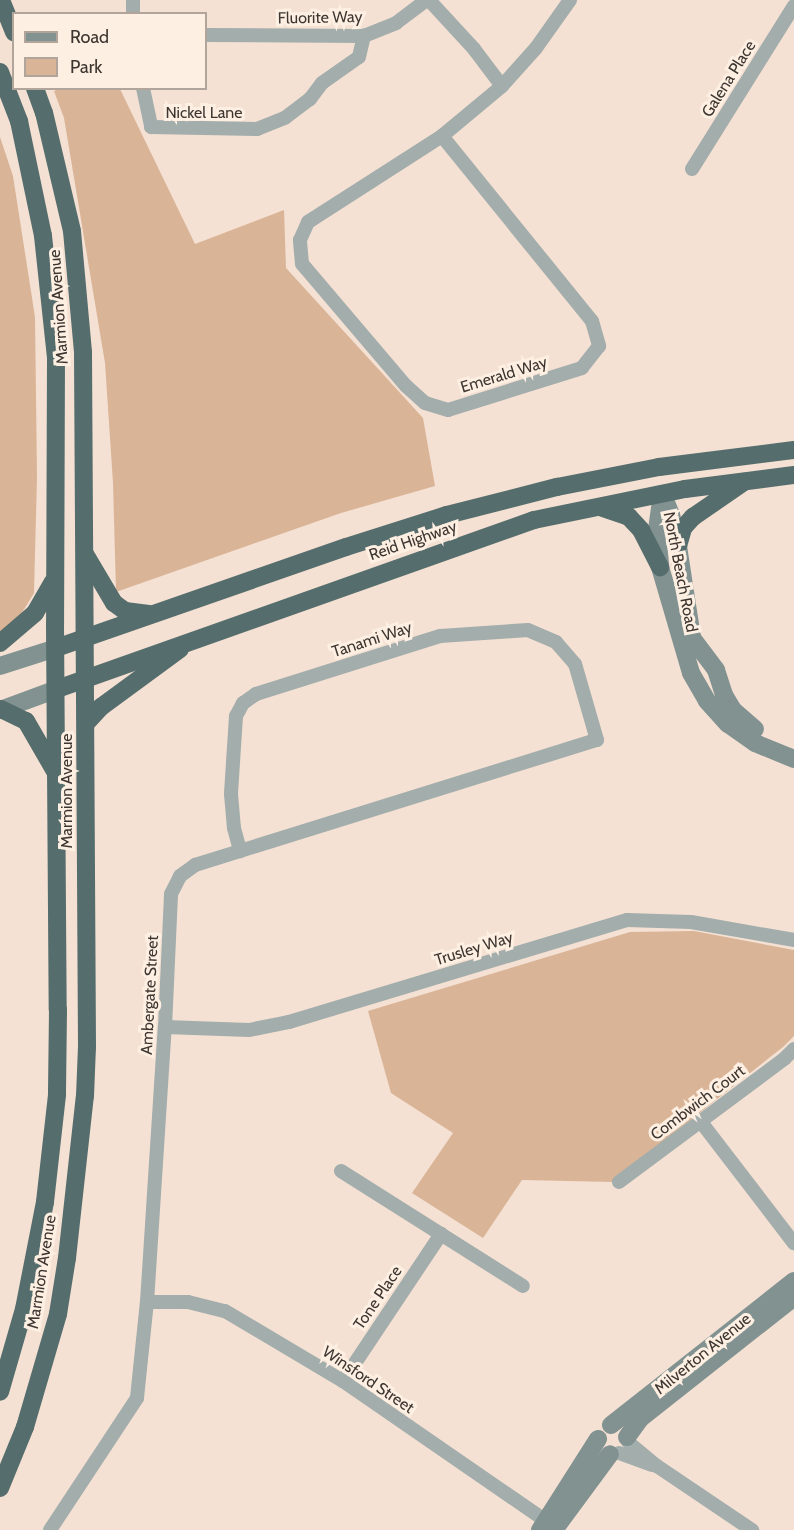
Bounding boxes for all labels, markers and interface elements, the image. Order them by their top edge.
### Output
street label: Fluorite Way [277,8,363,28]
legend [12,12,207,90]
text: Road [70,26,109,48]
street label: Galena Place [698,37,760,121]
text: Park [70,56,102,78]
street label: Nickel Lane [166,103,242,123]
street label: Marmion Avenue [45,249,73,365]
street label: Emerald Way [458,353,550,397]
street label: North Beach Road [659,510,701,634]
street label: Reid Highway [367,517,459,565]
street label: Tanami Way [330,618,414,662]
street label: Marmion Avenue [57,733,77,849]
street label: Trusley Way [433,928,515,970]
street label: Ambergate Street [137,935,163,1055]
street label: Combwich Court [647,1061,749,1145]
street label: Marmion Avenue [24,1214,60,1330]
street label: Tone Place [350,1263,406,1333]
street label: Milverton Avenue [651,1309,755,1399]
street label: Winsford Street [319,1342,417,1418]

